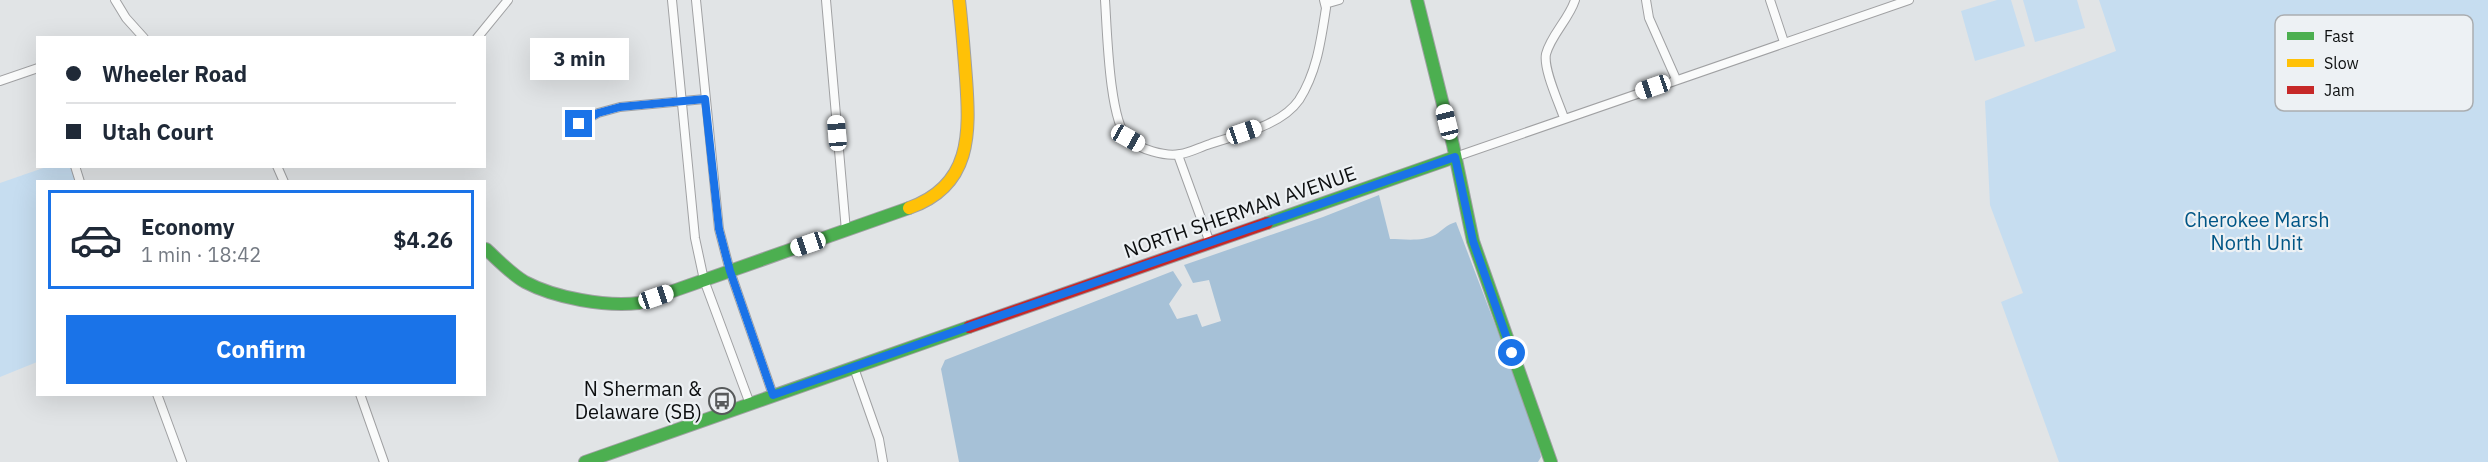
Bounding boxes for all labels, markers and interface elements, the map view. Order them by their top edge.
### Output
legend [2275,15,2473,111]
text: Fast [2324,26,2354,46]
callout: 3 min [530,37,628,79]
text: 3 min [553,45,606,72]
text: Slow [2324,53,2359,73]
text: Wheeler Road [102,59,247,88]
car [1633,73,1673,101]
text: Jam [2324,80,2355,100]
car [1434,102,1460,142]
route end [565,110,592,137]
car [826,114,848,152]
text: Utah Court [102,117,214,146]
car [1224,118,1264,146]
car [1108,121,1148,155]
street label: NORTH SHERMAN AVENUE [1120,159,1360,264]
park label: Cherokee Marsh North Unit [2184,206,2330,256]
text: Economy [141,212,235,241]
icon: car [69,213,123,267]
text: $4.26 [393,225,453,254]
car [788,230,828,258]
text: 1 min · 18:42 [141,241,261,268]
car [636,283,676,311]
button: Confirm [66,315,456,384]
route start [1498,339,1525,366]
place label: N Sherman & Delaware (SB) [575,375,702,425]
bus stop icon: N Sherman & Delaware (SB) [707,386,737,416]

